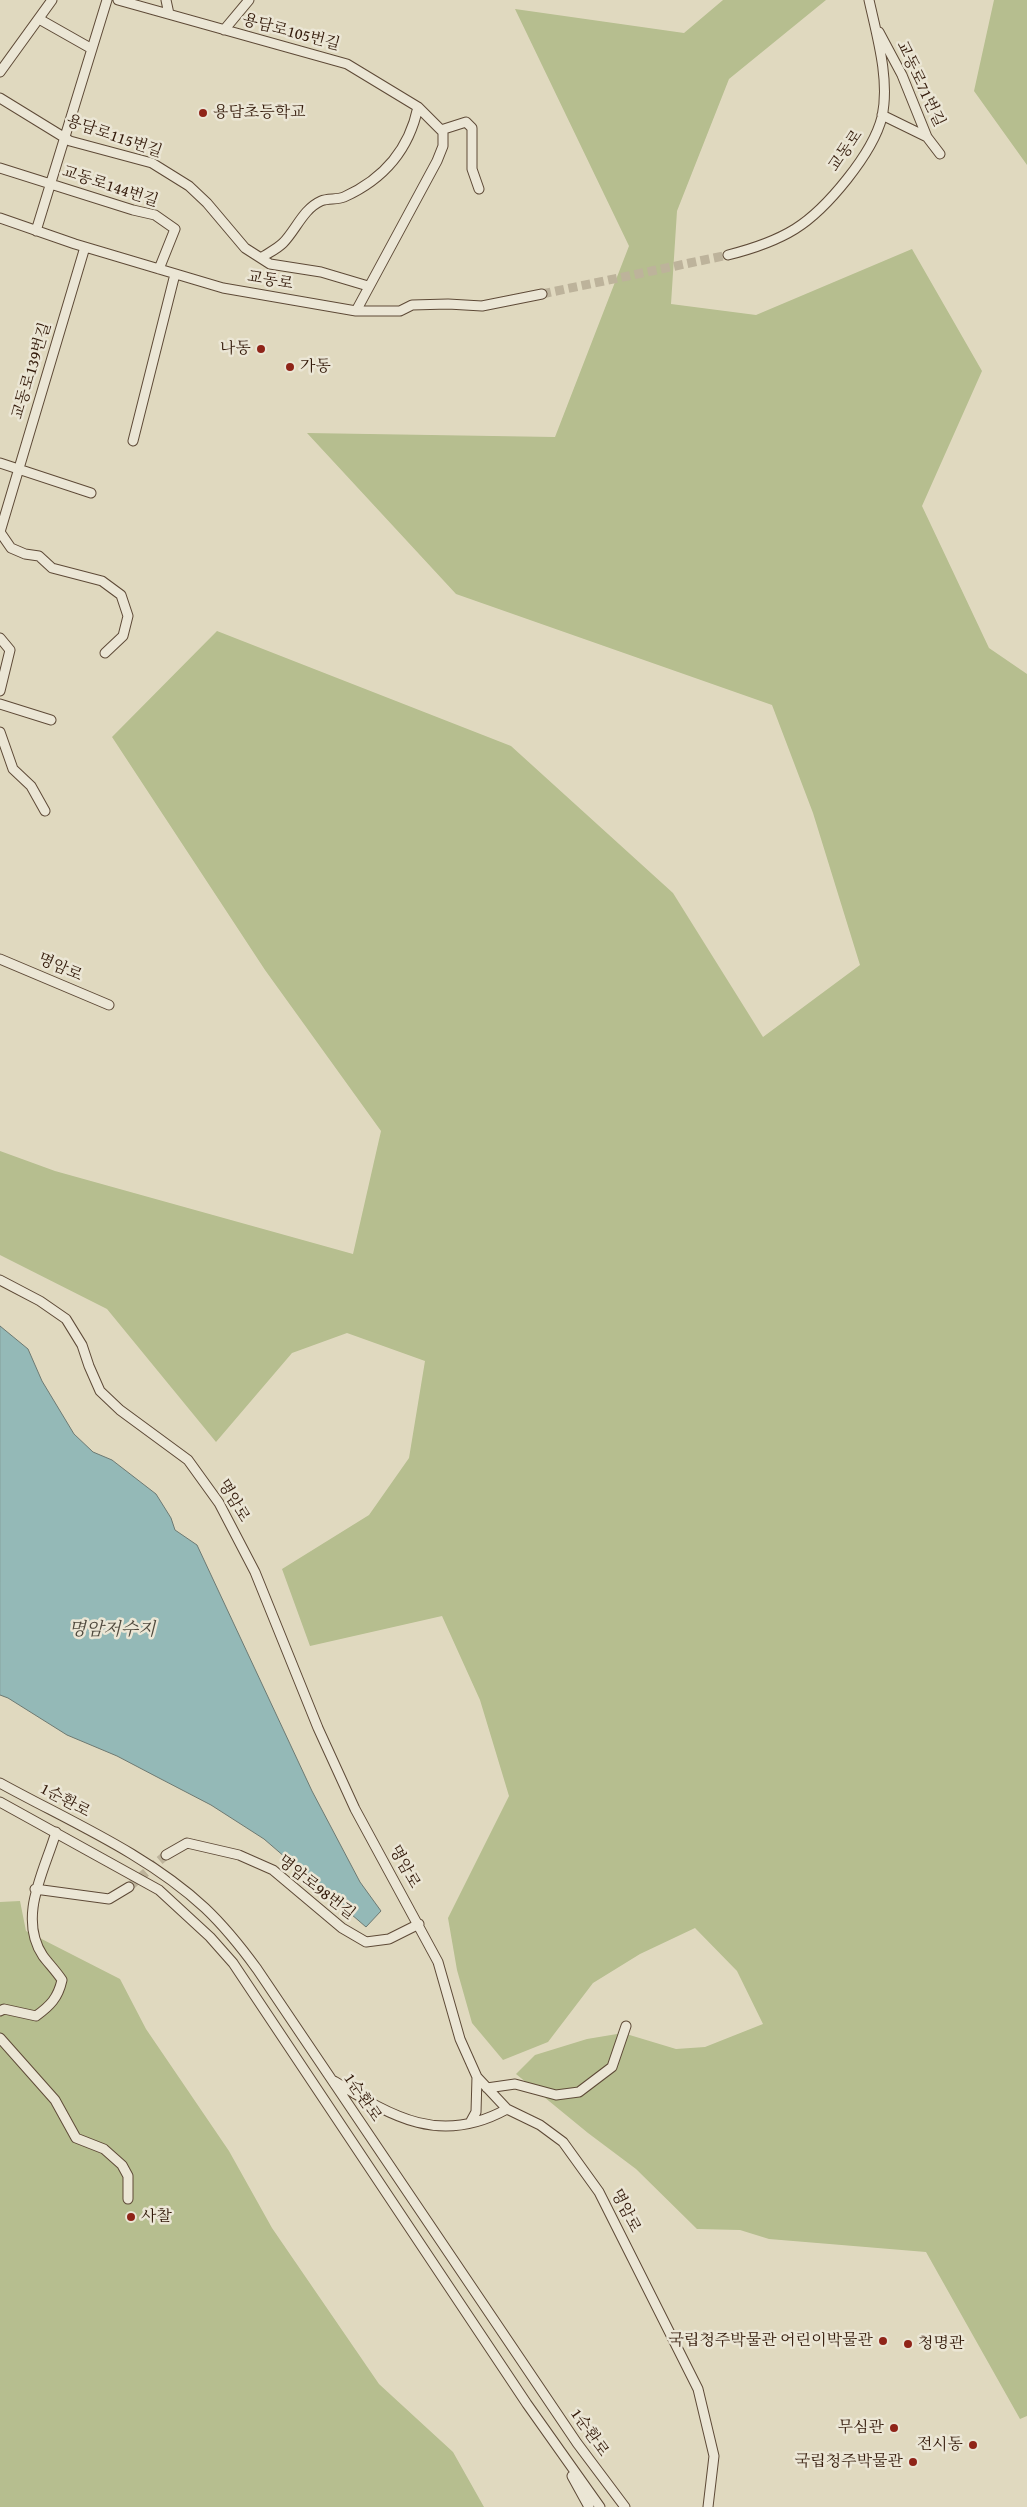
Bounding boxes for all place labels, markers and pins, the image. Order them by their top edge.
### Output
place label: 용담초등학교 [213,103,306,123]
marker: 용담초등학교 [197,107,209,119]
place label: 나동 [220,339,251,359]
marker: 나동 [255,343,267,355]
place label: 가동 [300,357,331,377]
marker: 가동 [284,361,296,373]
place label: 사찰 [141,2207,172,2227]
marker: 사찰 [125,2211,137,2223]
place label: 국립청주박물관 어린이박물관 [669,2331,873,2351]
place label: 청명관 [918,2334,964,2354]
marker: 국립청주박물관 어린이박물관 [877,2335,889,2347]
marker: 청명관 [902,2338,914,2350]
place label: 무심관 [838,2418,884,2438]
marker: 무심관 [888,2422,900,2434]
place label: 전시동 [917,2435,963,2455]
marker: 전시동 [967,2439,979,2451]
place label: 국립청주박물관 [795,2452,903,2472]
marker: 국립청주박물관 [907,2456,919,2468]

